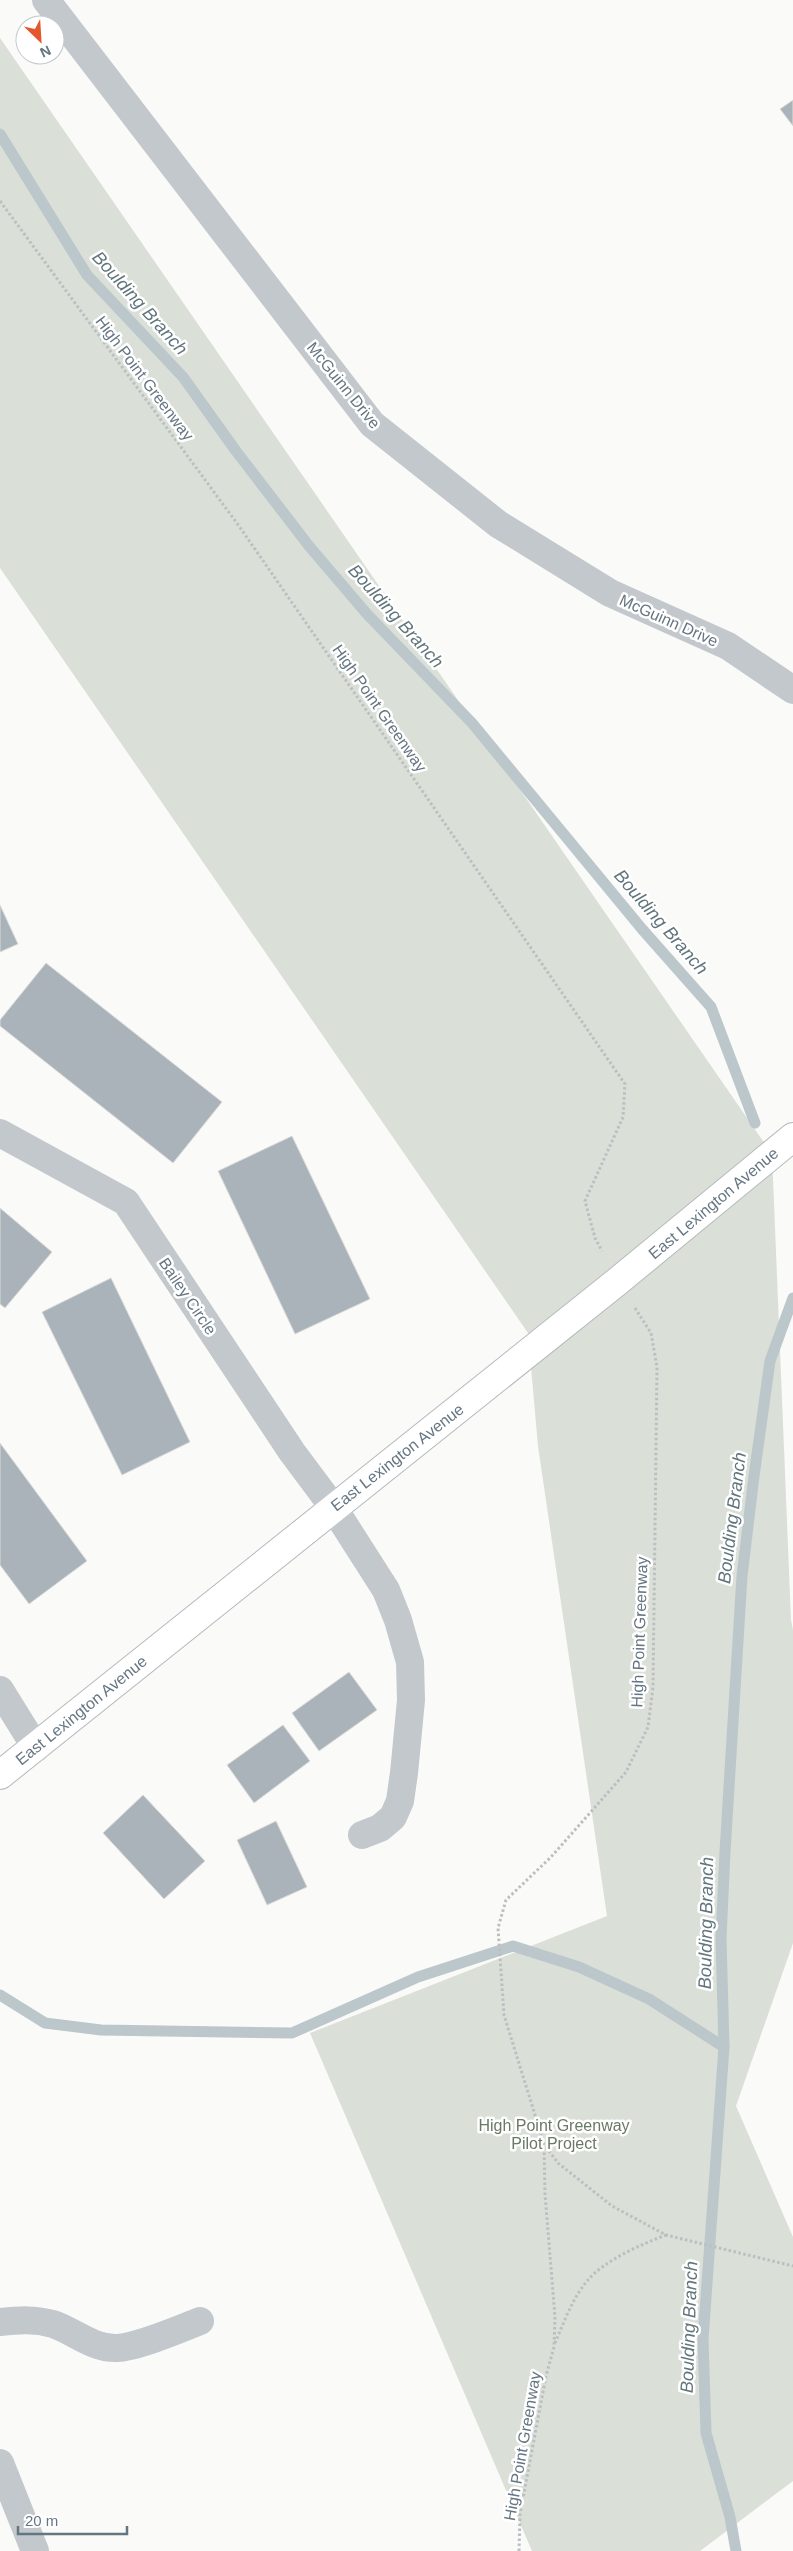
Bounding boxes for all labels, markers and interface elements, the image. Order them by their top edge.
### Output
north arrow [15,15,65,65]
text: N [38,42,53,61]
water label: Boulding Branch [88,247,192,359]
street label: High Point Greenway [92,313,197,444]
street label: McGuinn Drive [304,339,384,432]
water label: Boulding Branch [344,560,448,672]
street label: McGuinn Drive [617,591,721,650]
street label: High Point Greenway [329,641,430,775]
water label: Boulding Branch [610,866,712,978]
street label: East Lexington Avenue [645,1144,781,1262]
street label: Bailey Circle [156,1255,220,1338]
street label: East Lexington Avenue [328,1400,467,1514]
water label: Boulding Branch [714,1451,750,1585]
street label: High Point Greenway [628,1556,651,1708]
street label: East Lexington Avenue [12,1652,150,1768]
water label: Boulding Branch [695,1857,717,1989]
park label: High Point Greenway Pilot Project [478,2117,630,2152]
water label: Boulding Branch [677,2261,701,2393]
street label: High Point Greenway [501,2370,544,2522]
scale bar [18,2504,126,2536]
text: 20 m [25,2512,58,2529]

